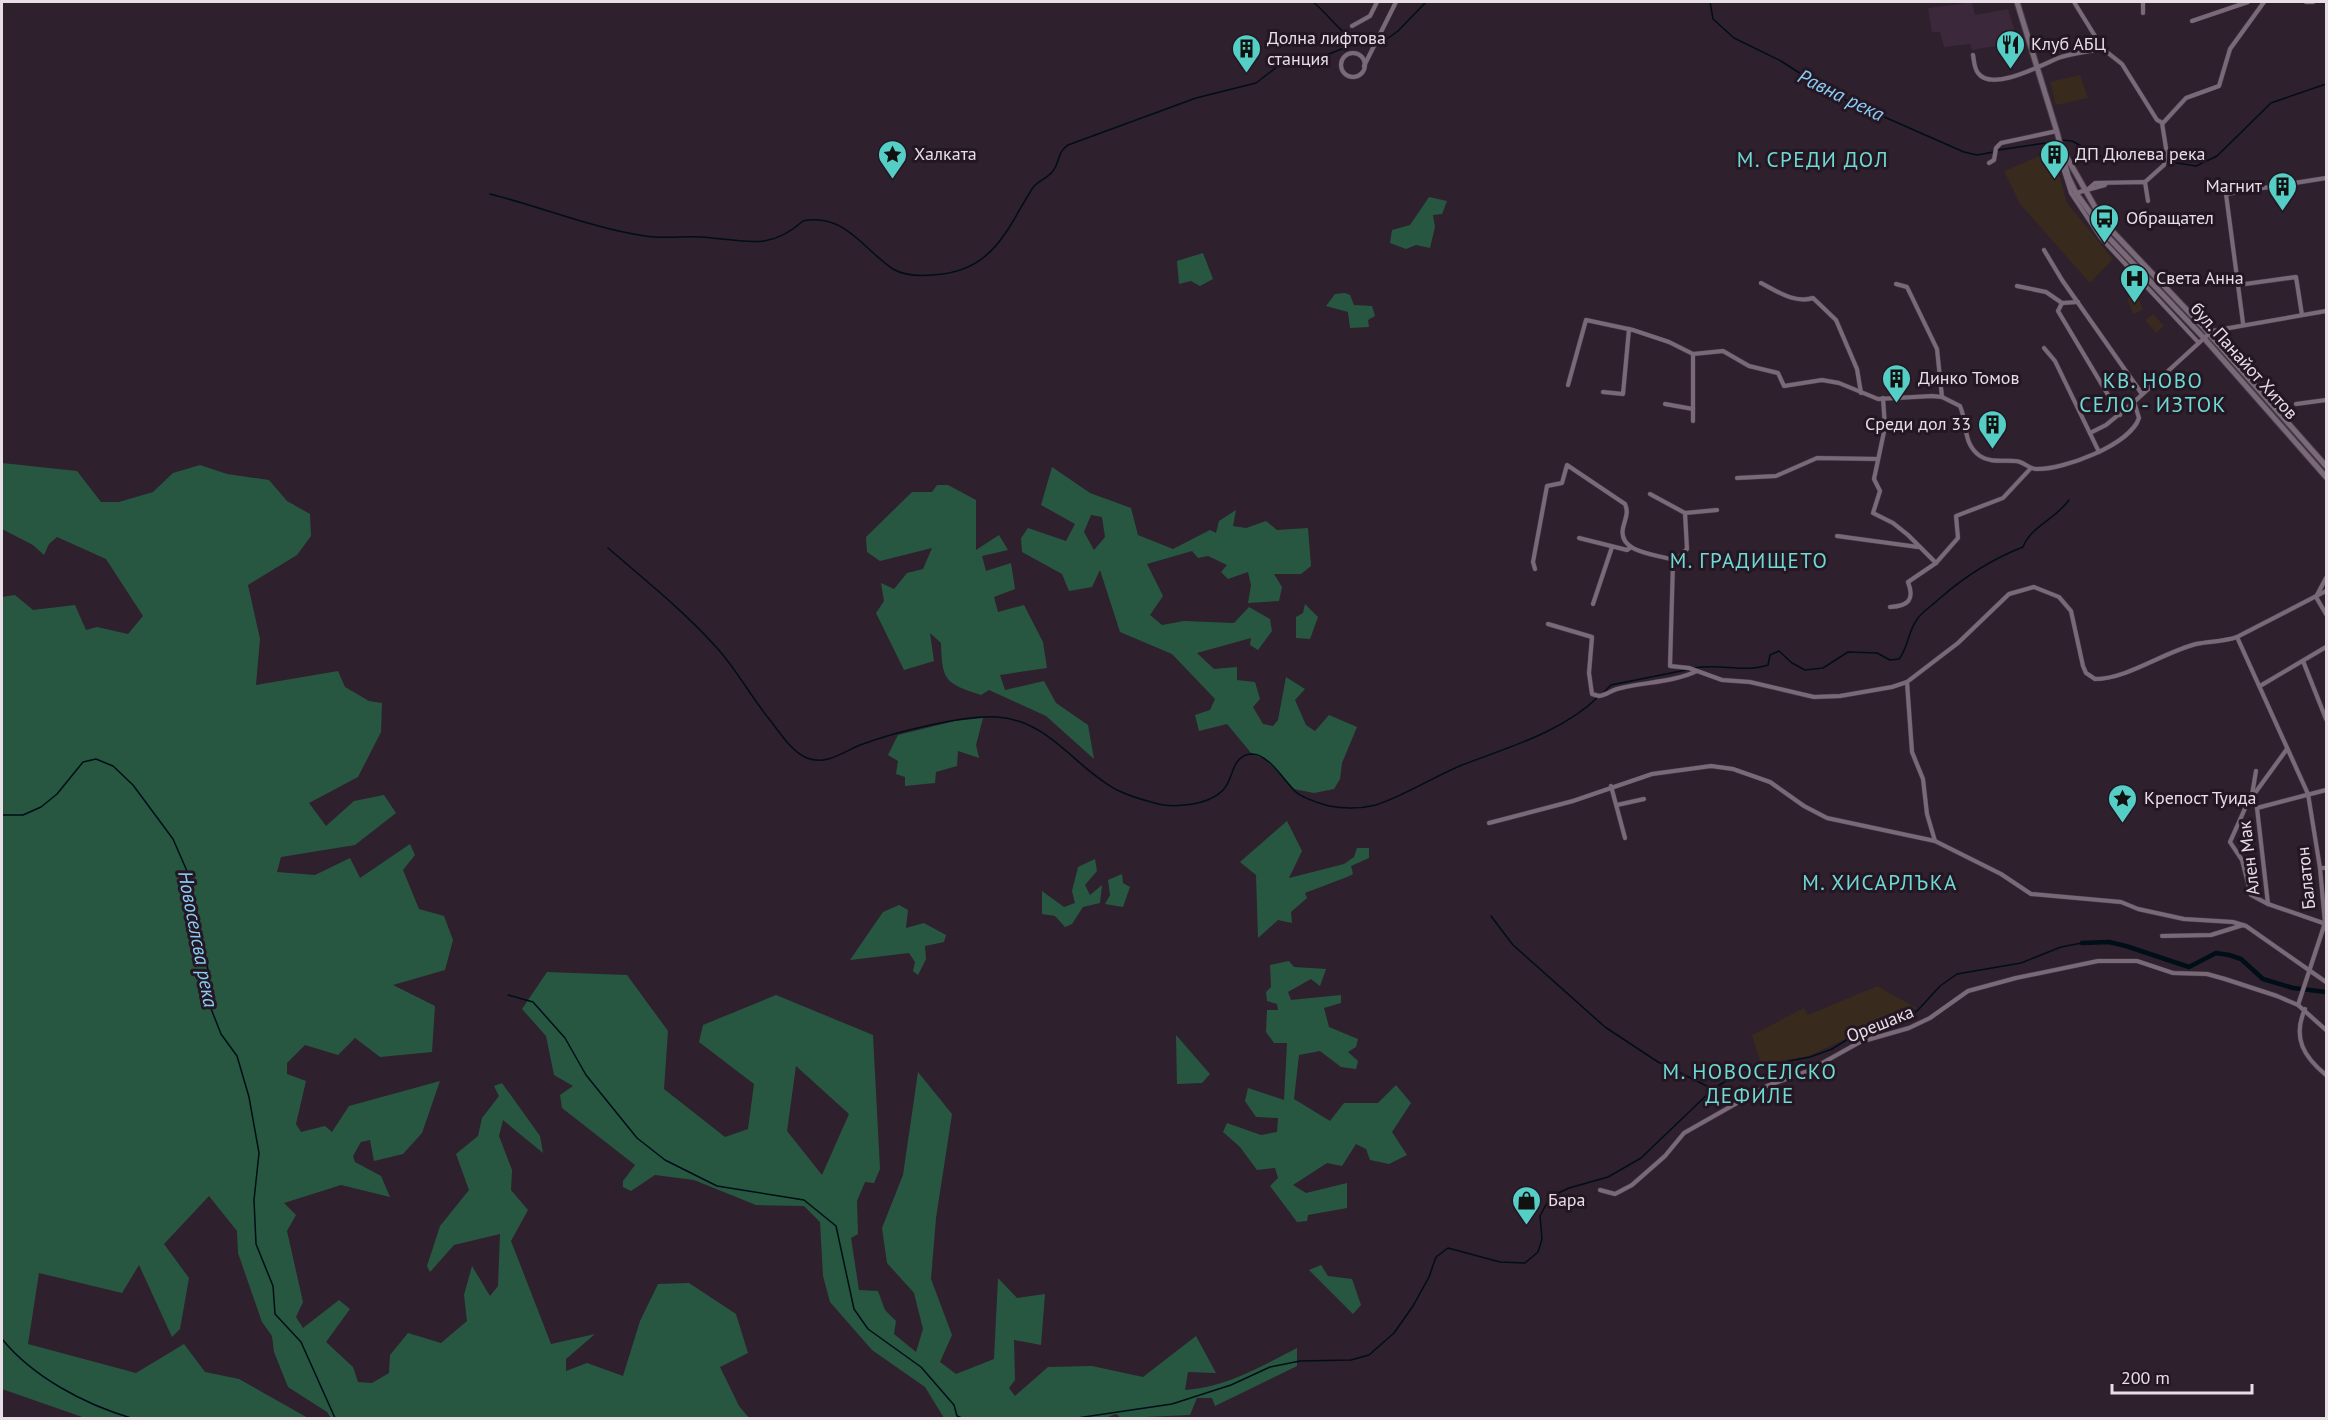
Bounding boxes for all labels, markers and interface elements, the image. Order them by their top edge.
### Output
place label: Долна лифтова станция [1267,26,1386,70]
restaurant icon: Клуб АБЦ [1994,28,2026,70]
building icon: Долна лифтова станция [1230,32,1262,74]
place label: Клуб АБЦ [2031,32,2106,55]
water label: Равна река [1794,63,1889,127]
place icon: Халката [877,138,909,180]
building icon: ДП Дюлева река [2038,138,2070,180]
place label: Халката [914,142,977,165]
place label: ДП Дюлева река [2075,142,2205,165]
district label: М. СРЕДИ ДОЛ [1737,146,1889,173]
building icon: Магнит [2267,170,2299,212]
place label: Магнит [2205,174,2263,197]
bus stop icon: Обращател [2089,202,2121,244]
place label: Обращател [2126,206,2214,229]
hospital icon: Света Анна [2119,262,2151,304]
place label: Света Анна [2156,266,2244,289]
street label: бул. Панайот Хитов [2186,297,2303,424]
building icon: Динко Томов [1881,362,1913,404]
place label: Динко Томов [1918,366,2019,389]
district label: КВ. НОВО СЕЛО - ИЗТОК [2079,367,2227,418]
building icon: Среди дол 33 [1976,408,2008,450]
place label: Среди дол 33 [1865,412,1971,435]
district label: М. ГРАДИЩЕТО [1670,547,1828,574]
place icon: Крепост Туида [2107,782,2139,824]
place label: Крепост Туида [2144,786,2256,809]
street label: Ален Мак [2232,819,2264,897]
street label: Балатон [2291,845,2320,911]
water label: Новоселсва река [172,869,224,1010]
district label: М. ХИСАРЛЪКА [1802,869,1958,896]
street label: Орешака [1843,1000,1917,1047]
district label: М. НОВОСЕЛСКО ДЕФИЛЕ [1663,1058,1837,1109]
shop icon: Бара [1511,1184,1543,1226]
place label: Бара [1548,1188,1586,1211]
scale bar [2112,1357,2252,1395]
text: 200 m [2121,1366,2170,1389]

